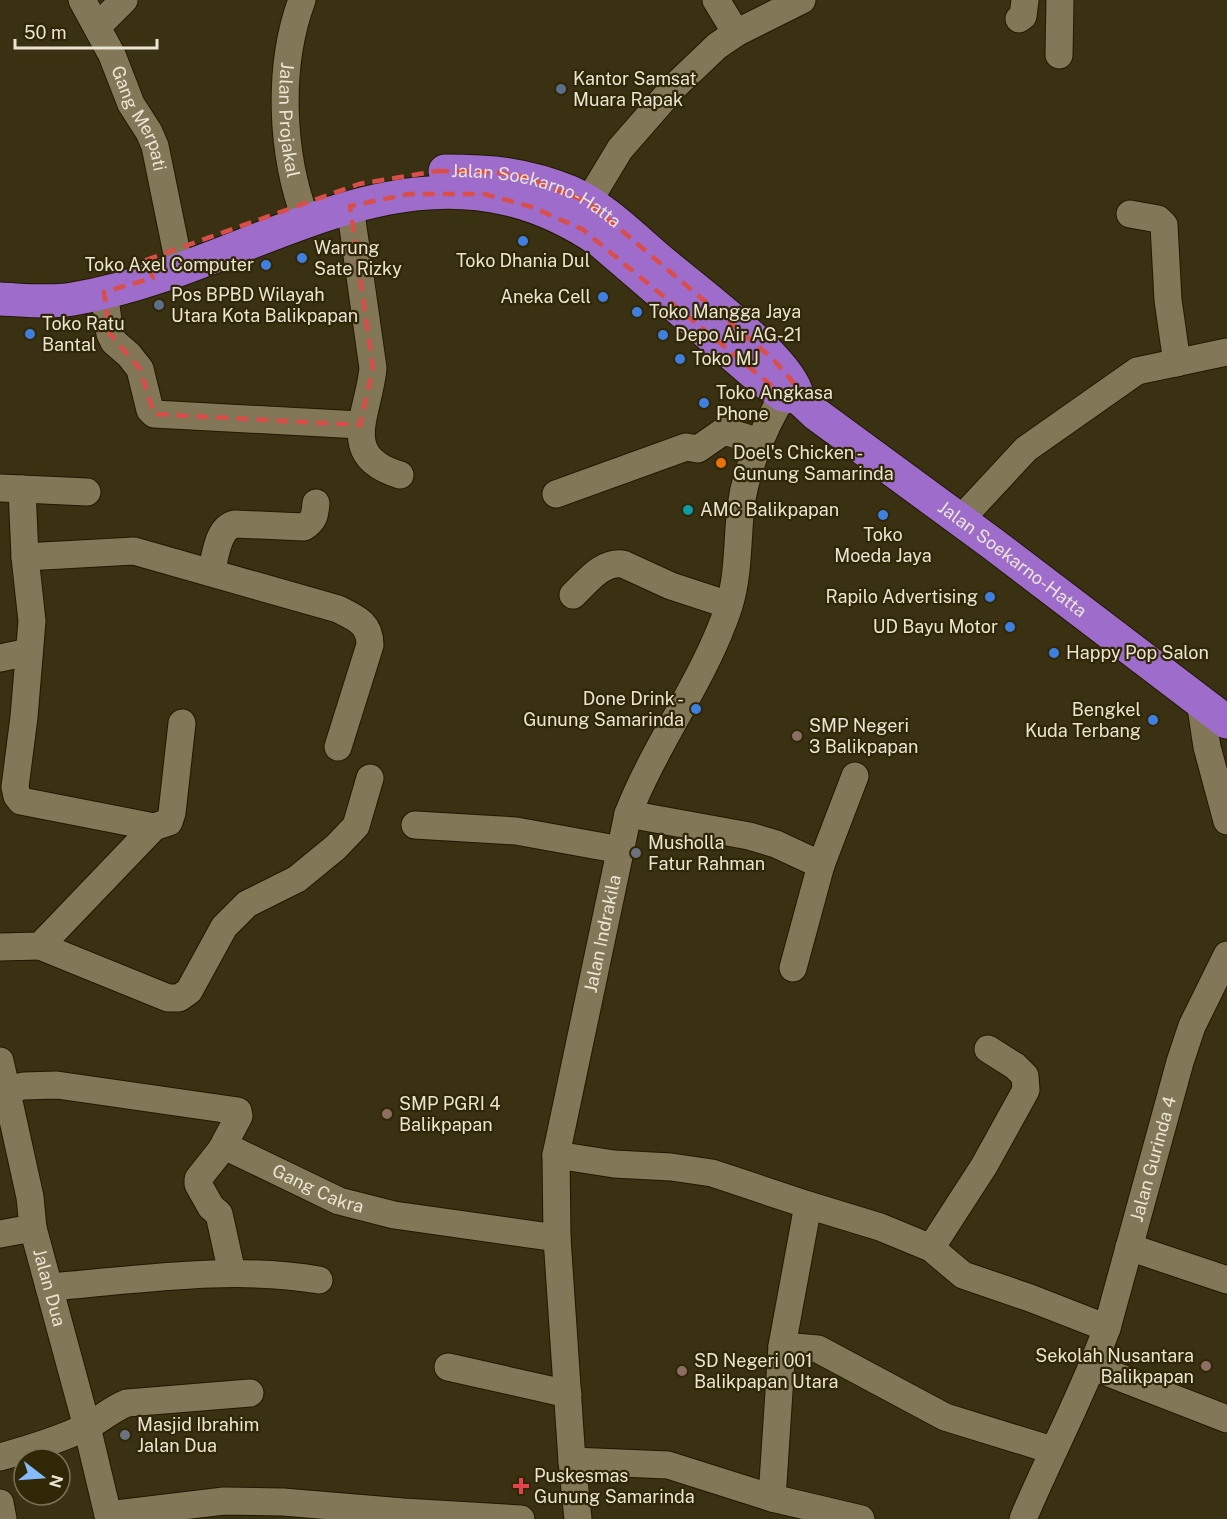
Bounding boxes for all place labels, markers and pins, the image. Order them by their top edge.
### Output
place label: Kantor Samsat Muara Rapak [573,68,697,110]
marker: Kantor Samsat Muara Rapak [554,82,568,96]
marker: Toko Dhania Dul [516,234,530,248]
place label: Warung Sate Rizky [314,237,402,279]
place label: Toko Dhania Dul [456,250,590,271]
marker: Warung Sate Rizky [295,251,309,265]
place label: Toko Axel Computer [85,254,254,275]
marker: Toko Axel Computer [259,258,273,272]
place label: Pos BPBD Wilayah Utara Kota Balikpapan [171,284,358,326]
place label: Aneka Cell [500,286,591,307]
marker: Aneka Cell [596,290,610,304]
marker: Pos BPBD Wilayah Utara Kota Balikpapan [152,298,166,312]
place label: Toko Mangga Jaya [649,301,801,322]
marker: Toko Mangga Jaya [630,305,644,319]
place label: Toko Ratu Bantal [42,313,125,355]
place label: Depo Air AG-21 [675,324,802,345]
marker: Toko Ratu Bantal [23,327,37,341]
marker: Depo Air AG-21 [656,328,670,342]
place label: Toko MJ [692,348,759,369]
marker: Toko MJ [673,352,687,366]
place label: Toko Angkasa Phone [716,382,833,424]
marker: Toko Angkasa Phone [697,396,711,410]
place label: Doel's Chicken - Gunung Samarinda [733,442,894,484]
marker: Doel's Chicken - Gunung Samarinda [714,456,728,470]
place label: AMC Balikpapan [700,499,839,520]
marker: AMC Balikpapan [681,503,695,517]
marker: Toko Moeda Jaya [876,508,890,522]
place label: Toko Moeda Jaya [834,524,932,566]
place label: Rapilo Advertising [825,586,978,607]
marker: Rapilo Advertising [983,590,997,604]
place label: UD Bayu Motor [873,616,998,637]
marker: UD Bayu Motor [1003,620,1017,634]
place label: Happy Pop Salon [1066,642,1209,663]
marker: Happy Pop Salon [1047,646,1061,660]
place label: Done Drink - Gunung Samarinda [523,688,684,730]
place label: Bengkel Kuda Terbang [1025,699,1141,741]
marker: Done Drink - Gunung Samarinda [689,702,703,716]
marker: Bengkel Kuda Terbang [1146,713,1160,727]
place label: SMP Negeri 3 Balikpapan [809,715,918,757]
marker: SMP Negeri 3 Balikpapan [790,729,804,743]
place label: Musholla Fatur Rahman [648,832,765,874]
marker: Musholla Fatur Rahman [629,846,643,860]
place label: SMP PGRI 4 Balikpapan [399,1093,500,1135]
marker: SMP PGRI 4 Balikpapan [380,1107,394,1121]
place label: Sekolah Nusantara Balikpapan [1035,1345,1194,1387]
place label: SD Negeri 001 Balikpapan Utara [694,1350,838,1392]
marker: Sekolah Nusantara Balikpapan [1199,1359,1213,1373]
marker: SD Negeri 001 Balikpapan Utara [675,1364,689,1378]
place label: Masjid Ibrahim Jalan Dua [137,1414,259,1456]
marker: Masjid Ibrahim Jalan Dua [118,1428,132,1442]
place label: Puskesmas Gunung Samarinda [534,1465,695,1507]
marker: Puskesmas Gunung Samarinda [512,1477,530,1495]

